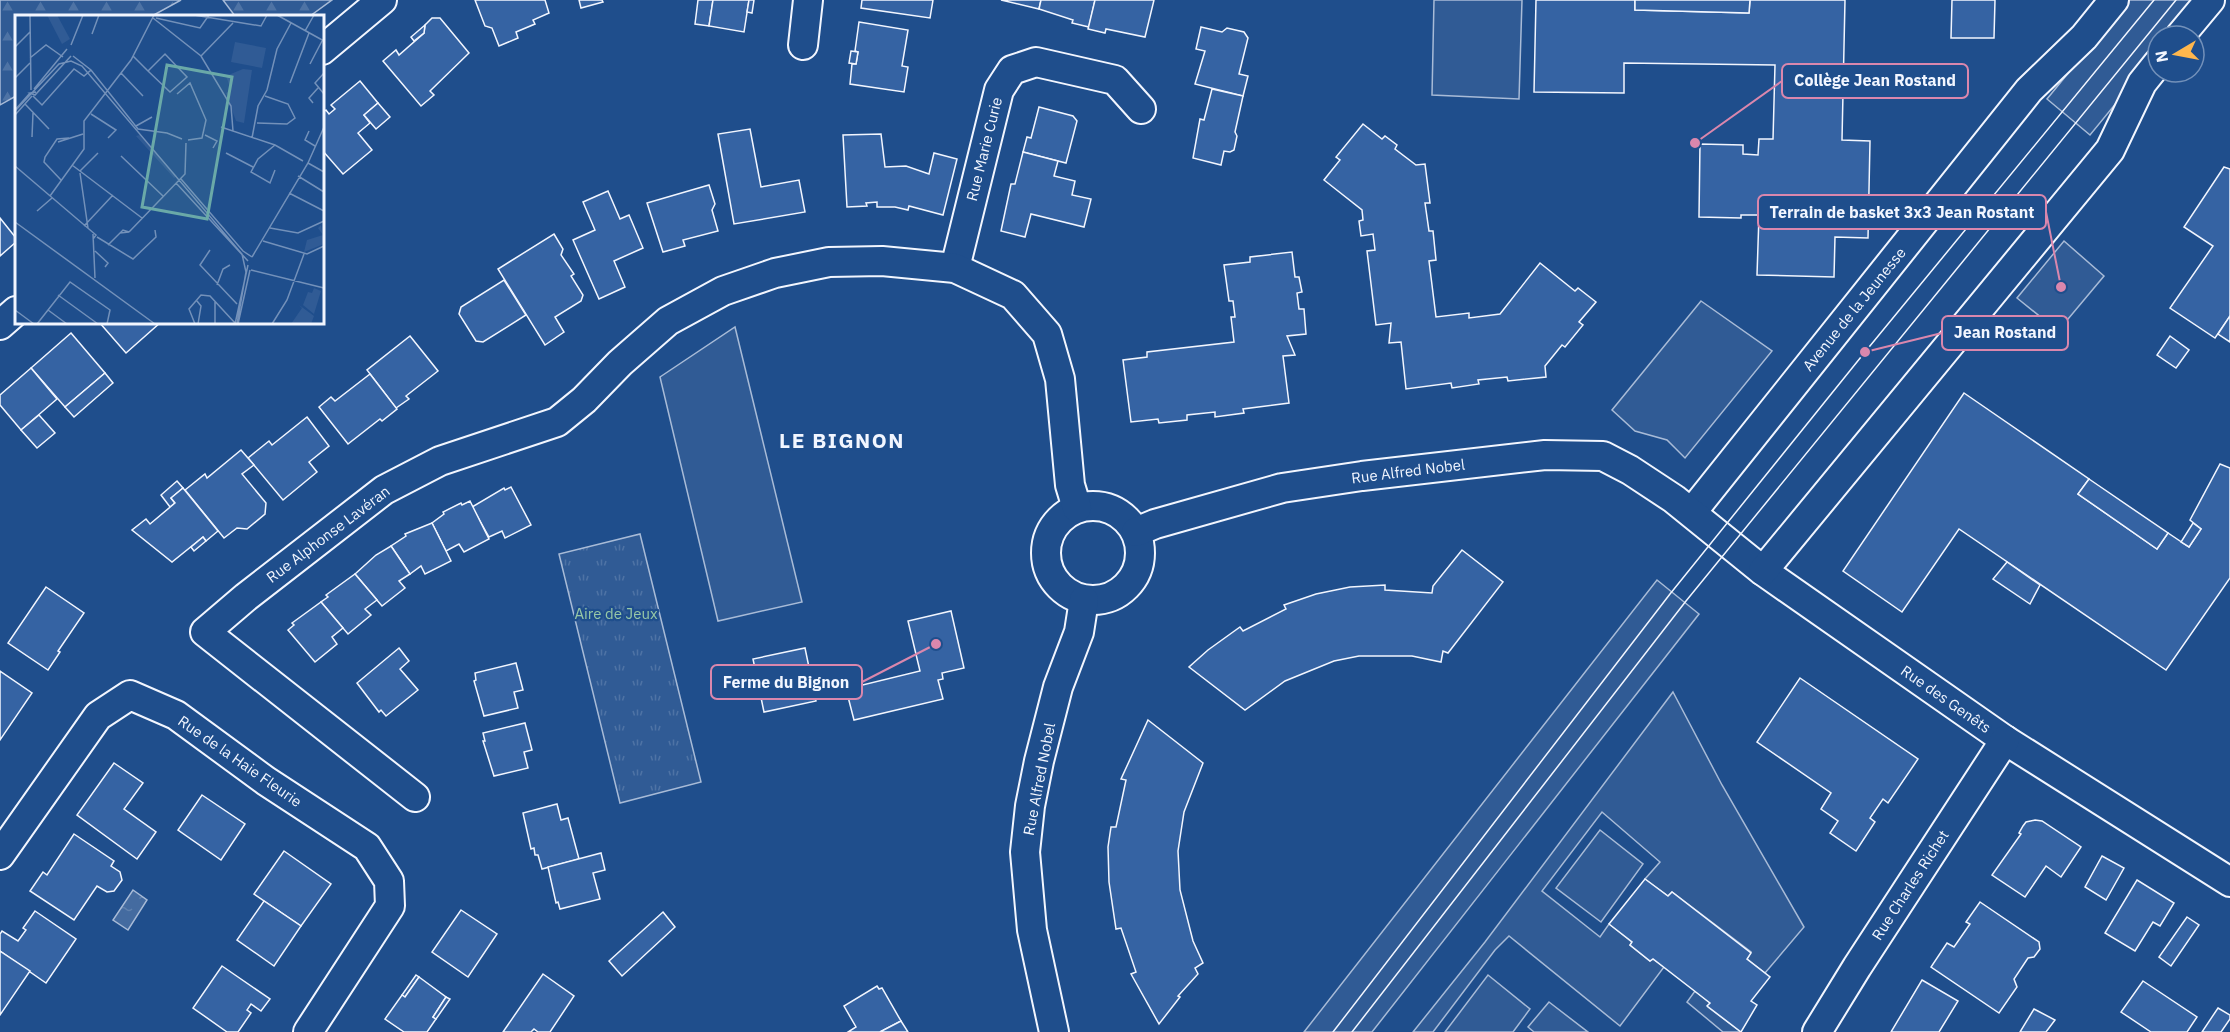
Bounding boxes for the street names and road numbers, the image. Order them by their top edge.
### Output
street label: Rue Marie Curie [962,95,1006,203]
street label: Avenue de la Jeunesse [1798,243,1910,375]
street label: Rue Alfred Nobel [1350,455,1466,487]
street label: Rue Alphonse Lavéran [263,481,393,587]
street label: Rue des Genêts [1897,661,1995,737]
street label: Rue de la Haie Fleurie [174,711,306,811]
street label: Rue Alfred Nobel [1019,721,1059,837]
street label: Rue Charles Richet [1867,826,1953,944]

